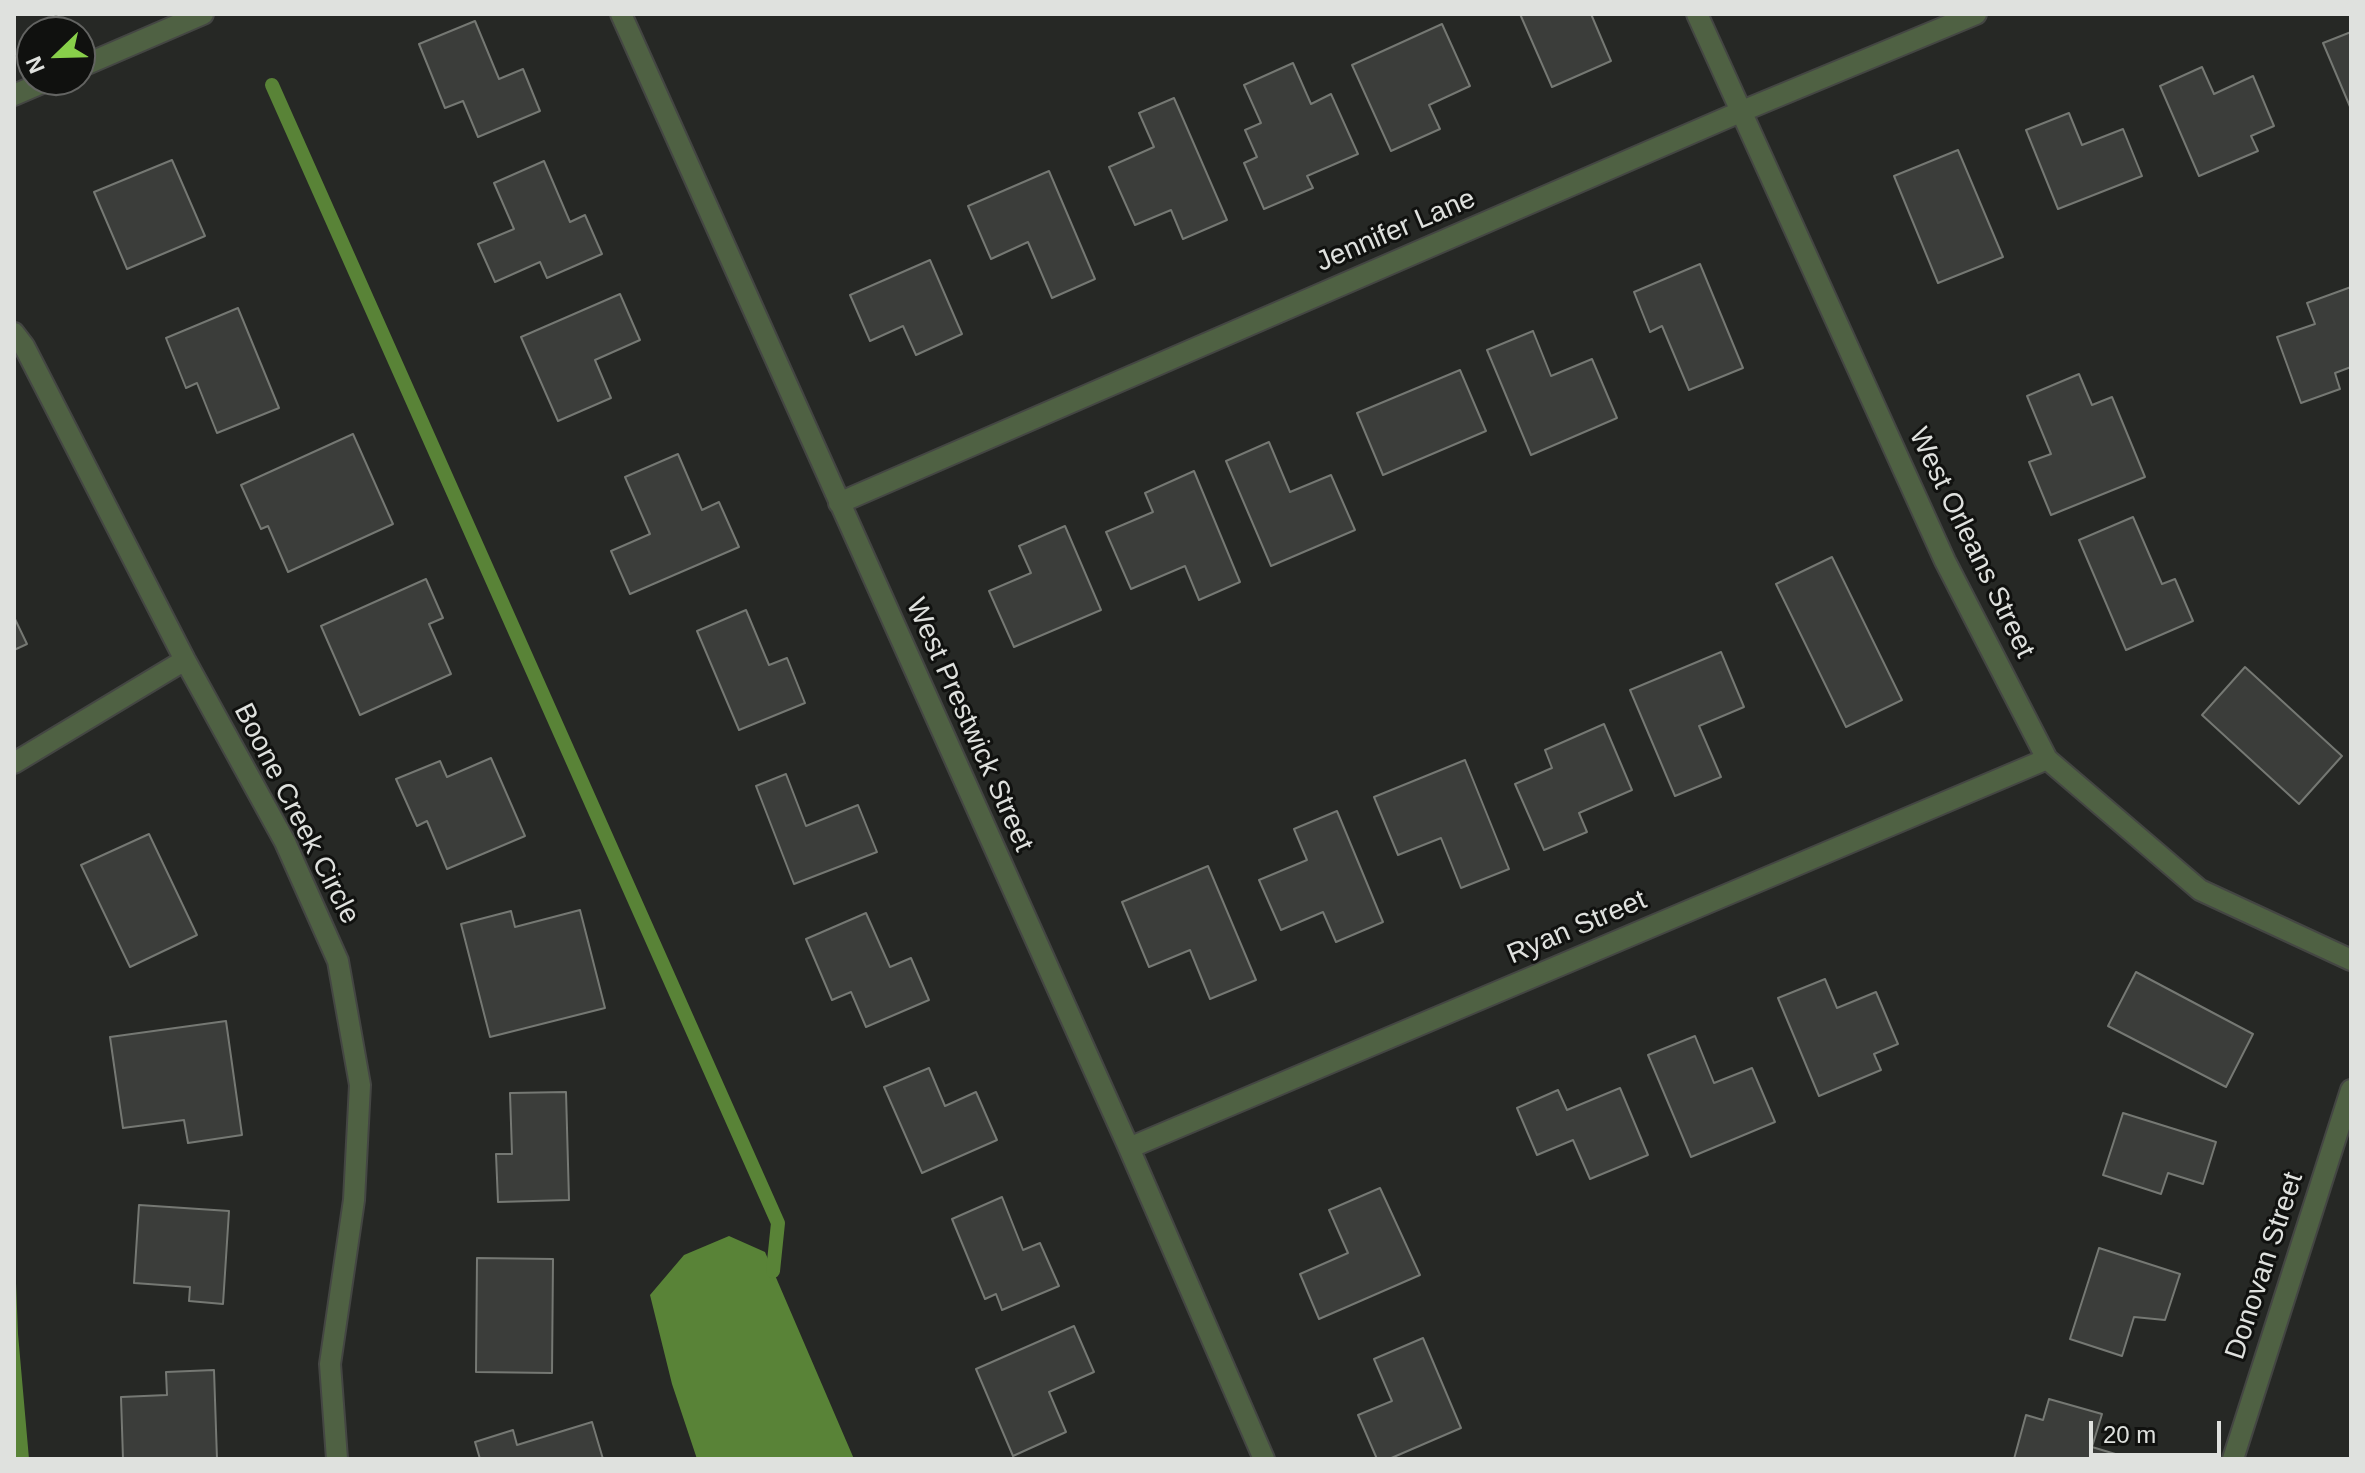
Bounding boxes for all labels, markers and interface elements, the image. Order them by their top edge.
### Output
north arrow [16,16,96,96]
text: N [21,53,50,77]
street label: Jennifer Lane [1311,182,1481,280]
street label: West Orleans Street [1901,423,2041,663]
street label: West Prestwick Street [898,593,1040,857]
street label: Boone Creek Circle [226,698,366,930]
street label: Ryan Street [1502,884,1652,972]
street label: Donovan Street [2219,1168,2311,1364]
scale bar [2093,1405,2225,1455]
text: 20 m [2103,1421,2156,1448]

